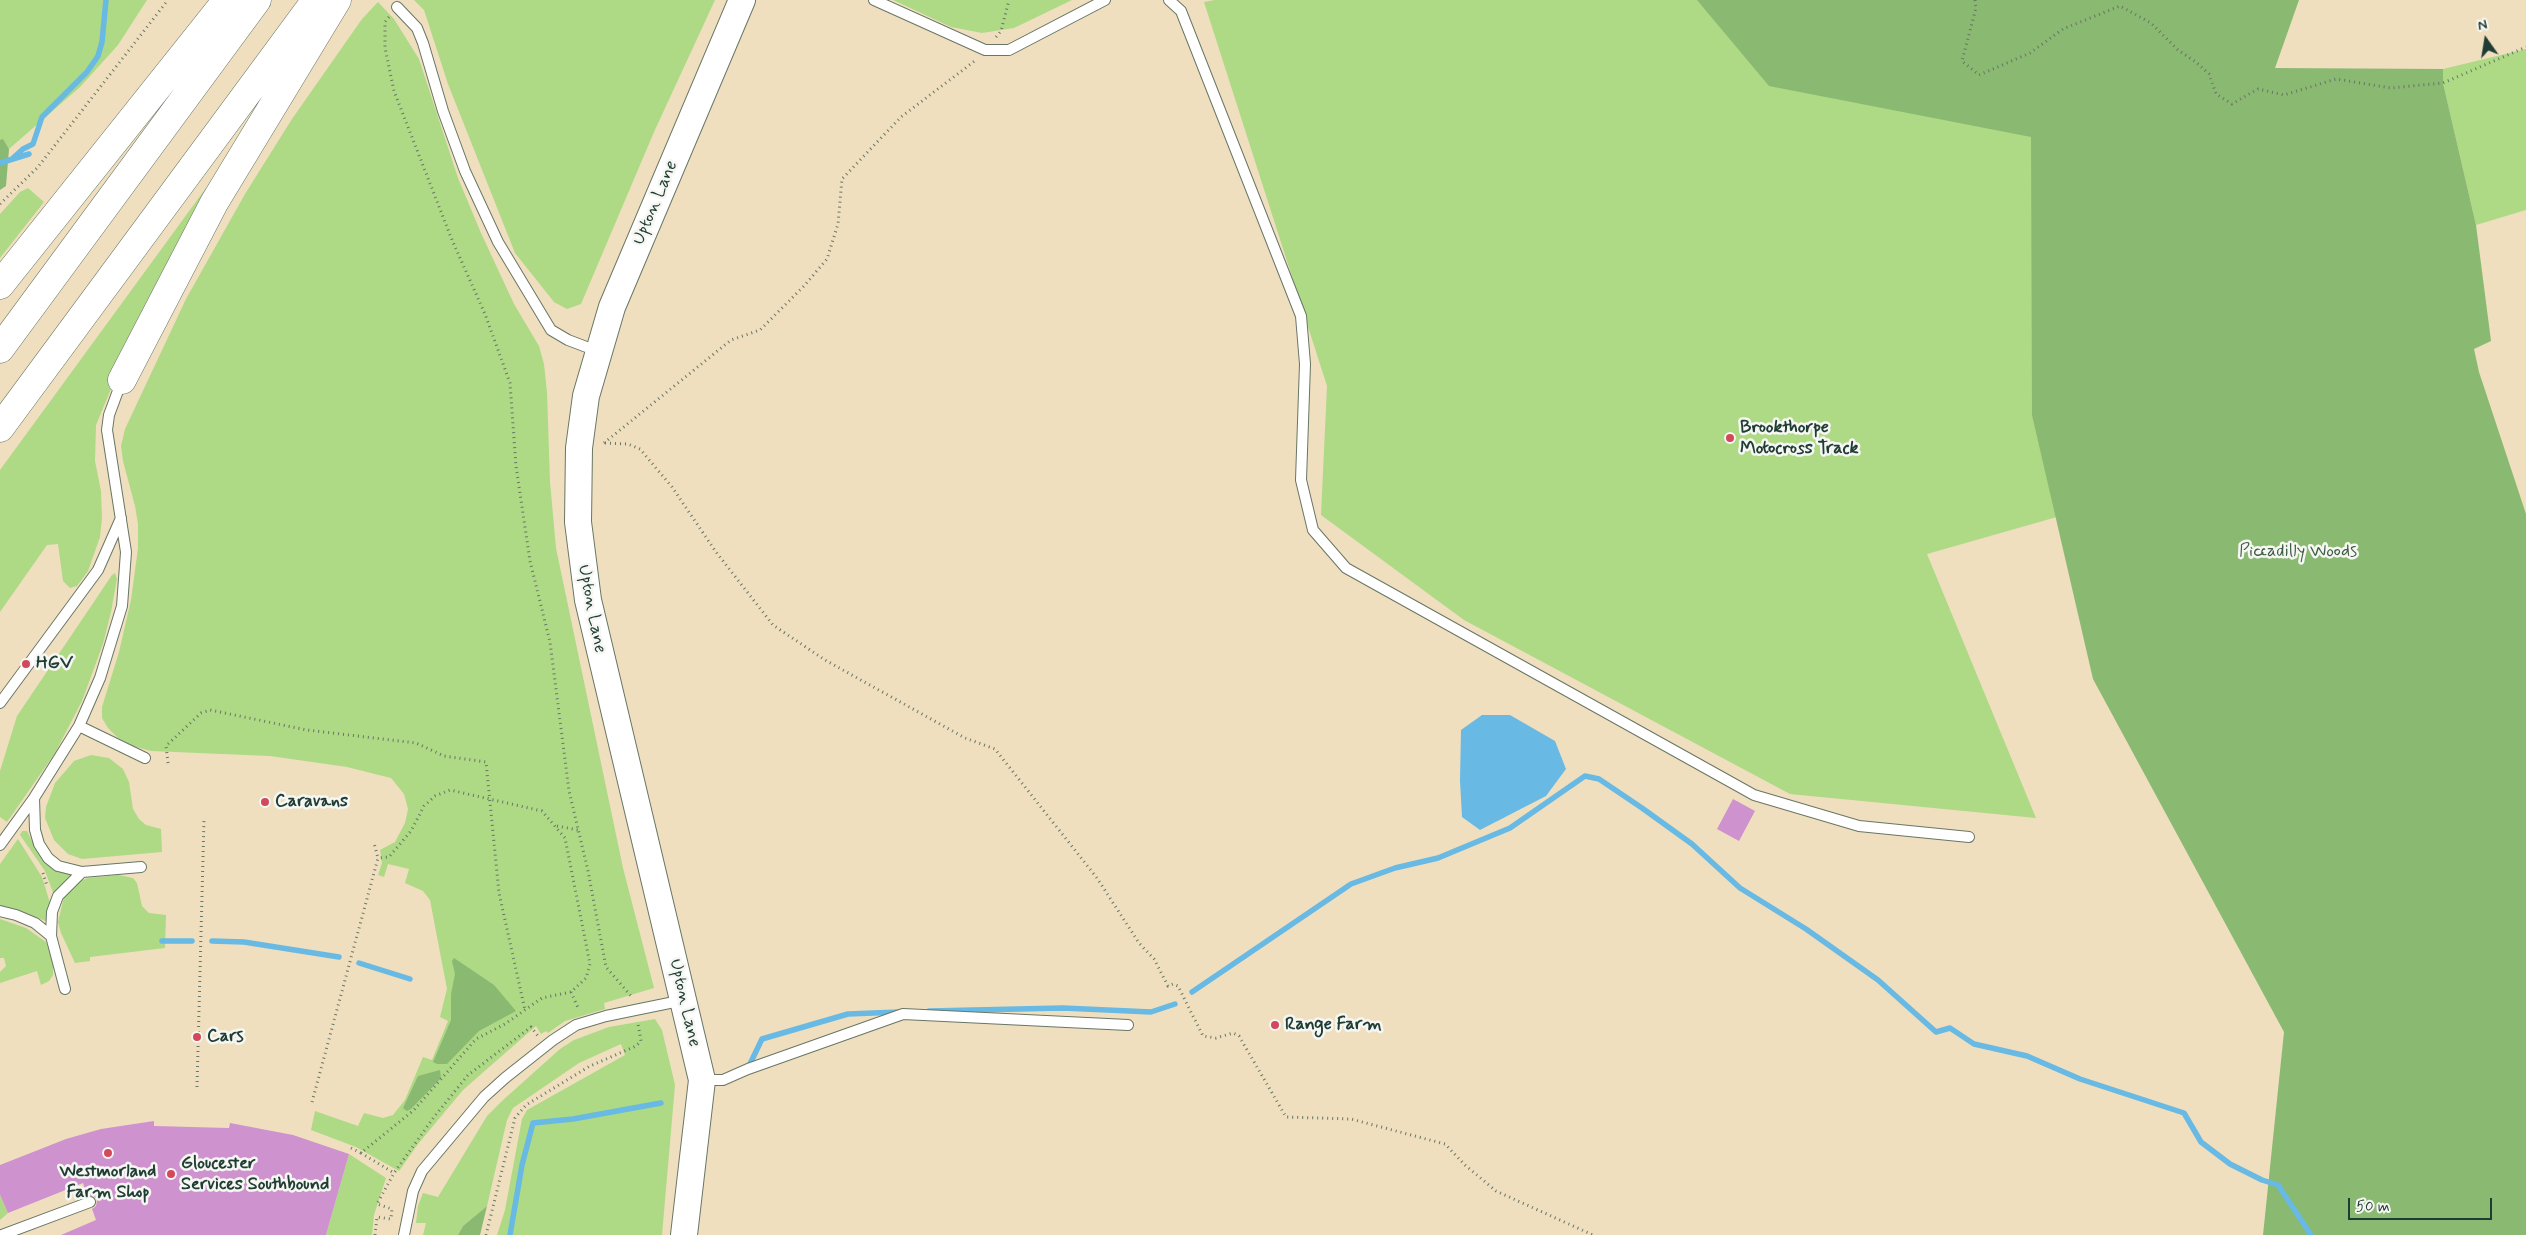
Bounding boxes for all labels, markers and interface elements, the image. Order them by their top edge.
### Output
north arrow [2461,15,2511,65]
text: N [2476,16,2489,35]
street label: Upton Lane [629,158,683,248]
place label: Brookthorpe Motocross Track [1740,417,1859,459]
marker: Brookthorpe Motocross Track [1724,432,1736,444]
park label: Piccadilly Woods [2239,541,2357,563]
street label: Upton Lane [572,563,610,655]
place label: HGV [36,653,73,675]
marker: HGV [20,658,32,670]
place label: Caravans [275,791,348,813]
marker: Caravans [259,796,271,808]
street label: Upton Lane [663,957,705,1049]
place label: Range Farm [1285,1014,1382,1036]
marker: Range Farm [1269,1019,1281,1031]
place label: Cars [207,1026,244,1048]
marker: Cars [191,1031,203,1043]
marker: Westmorland Farm Shop [102,1147,114,1159]
place label: Gloucester Services Southbound [181,1153,329,1196]
place label: Westmorland Farm Shop [60,1161,156,1204]
marker: Gloucester Services Southbound [165,1168,177,1180]
scale bar [2351,1188,2495,1220]
text: 50 m [2356,1197,2390,1217]

